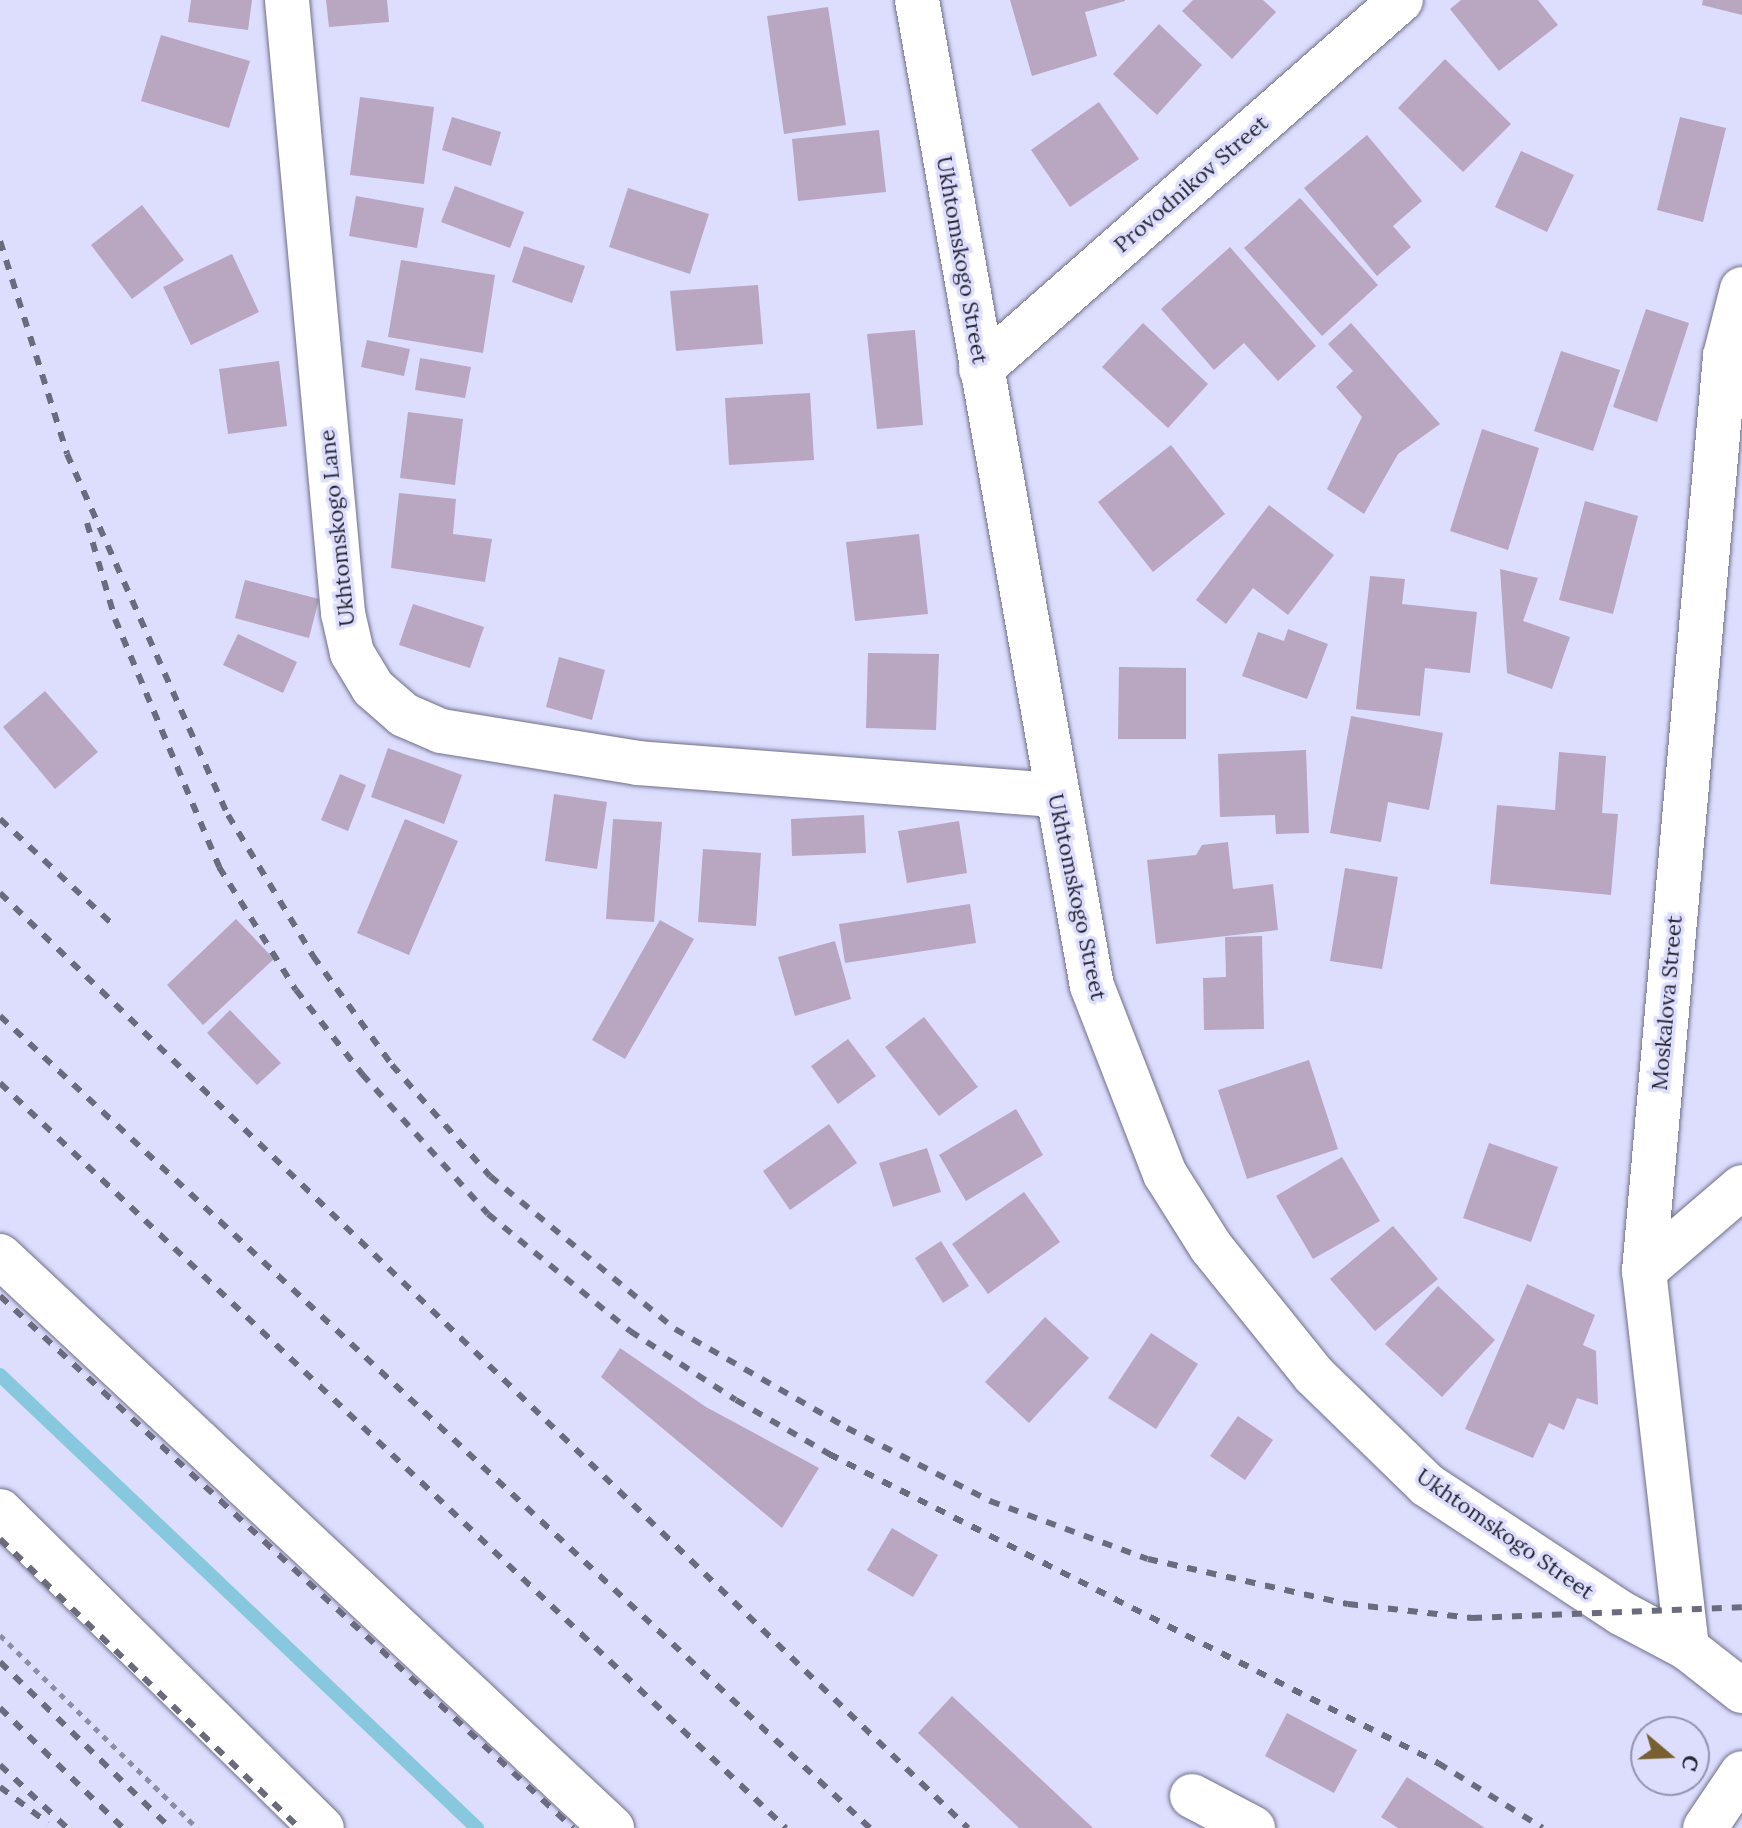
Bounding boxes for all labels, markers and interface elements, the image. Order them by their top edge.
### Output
street label: Provodnikov Street [1108,110,1274,258]
street label: Ukhtomskogo Street [931,154,993,366]
street label: Ukhtomskogo Lane [314,428,360,628]
street label: Ukhtomskogo Street [1042,791,1112,1003]
street label: Moskalova Street [1646,914,1688,1092]
street label: Ukhtomskogo Street [1411,1463,1599,1605]
north arrow [1630,1716,1710,1796]
text: С [1675,1751,1707,1775]

